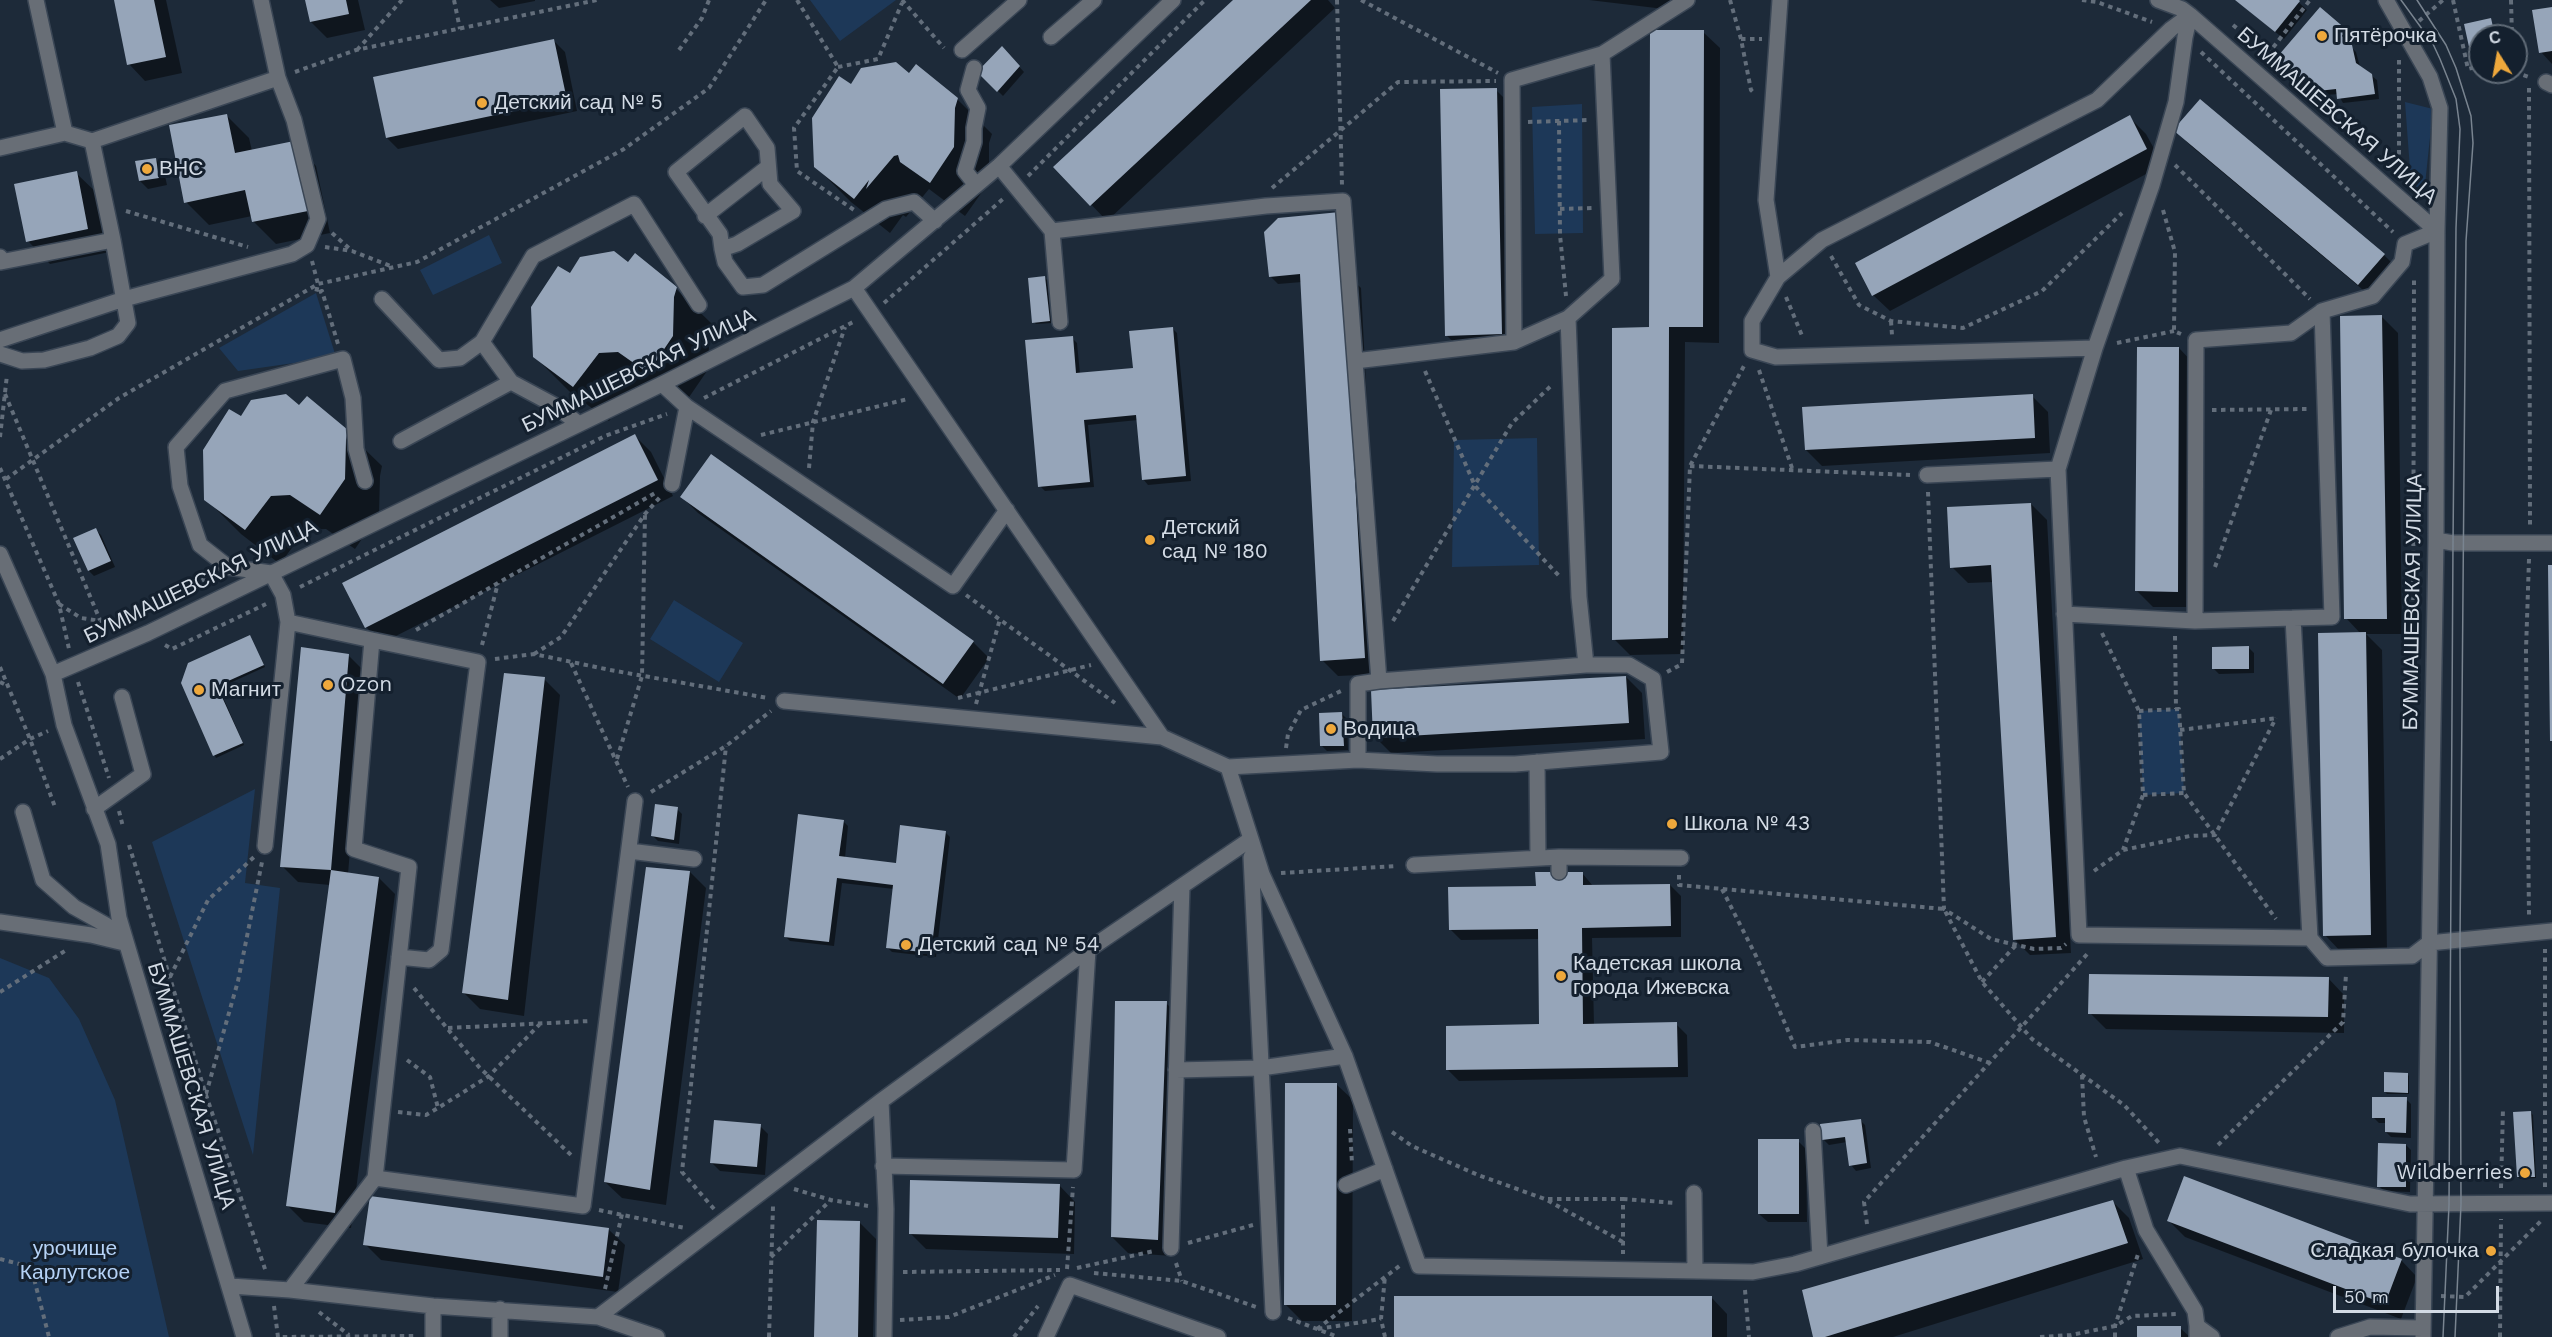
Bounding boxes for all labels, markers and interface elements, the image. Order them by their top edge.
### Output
street label: БУММАШЕВСКАЯ УЛИЦА [2232,22,2442,210]
place label: Пятёрочка [2334,23,2437,49]
north arrow [2468,24,2528,84]
text: С [2487,27,2502,48]
marker: Пятёрочка [2315,29,2329,43]
place label: Детский сад № 5 [494,90,663,116]
marker: Детский сад № 5 [475,96,489,110]
place label: ВНС [159,156,203,182]
marker: ВНС [140,162,154,176]
street label: БУММАШЕВСКАЯ УЛИЦА [518,303,760,439]
street label: БУММАШЕВСКАЯ УЛИЦА [2398,473,2428,731]
street label: БУММАШЕВСКАЯ УЛИЦА [80,514,322,650]
place label: Детский сад № 180 [1162,515,1268,565]
marker: Детский сад № 180 [1143,533,1157,547]
place label: Ozon [340,672,392,698]
place label: Магнит [211,677,281,703]
marker: Ozon [321,678,335,692]
marker: Магнит [192,683,206,697]
place label: Водица [1343,716,1416,742]
marker: Водица [1324,722,1338,736]
place label: Школа № 43 [1684,811,1810,837]
marker: Школа № 43 [1665,817,1679,831]
place label: Детский сад № 54 [918,932,1100,958]
marker: Детский сад № 54 [899,938,913,952]
place label: Кадетская школа города Ижевска [1573,951,1741,1001]
street label: БУММАШЕВСКАЯ УЛИЦА [141,959,241,1213]
marker: Кадетская школа города Ижевска [1554,969,1568,983]
place label: Wildberries [2396,1160,2513,1186]
marker: Wildberries [2518,1166,2532,1180]
park label: урочище Карлутское [20,1236,130,1286]
place label: Сладкая булочка [2310,1238,2479,1264]
marker: Сладкая булочка [2484,1244,2498,1258]
scale bar [2336,1274,2502,1312]
text: 50 m [2344,1286,2389,1307]

